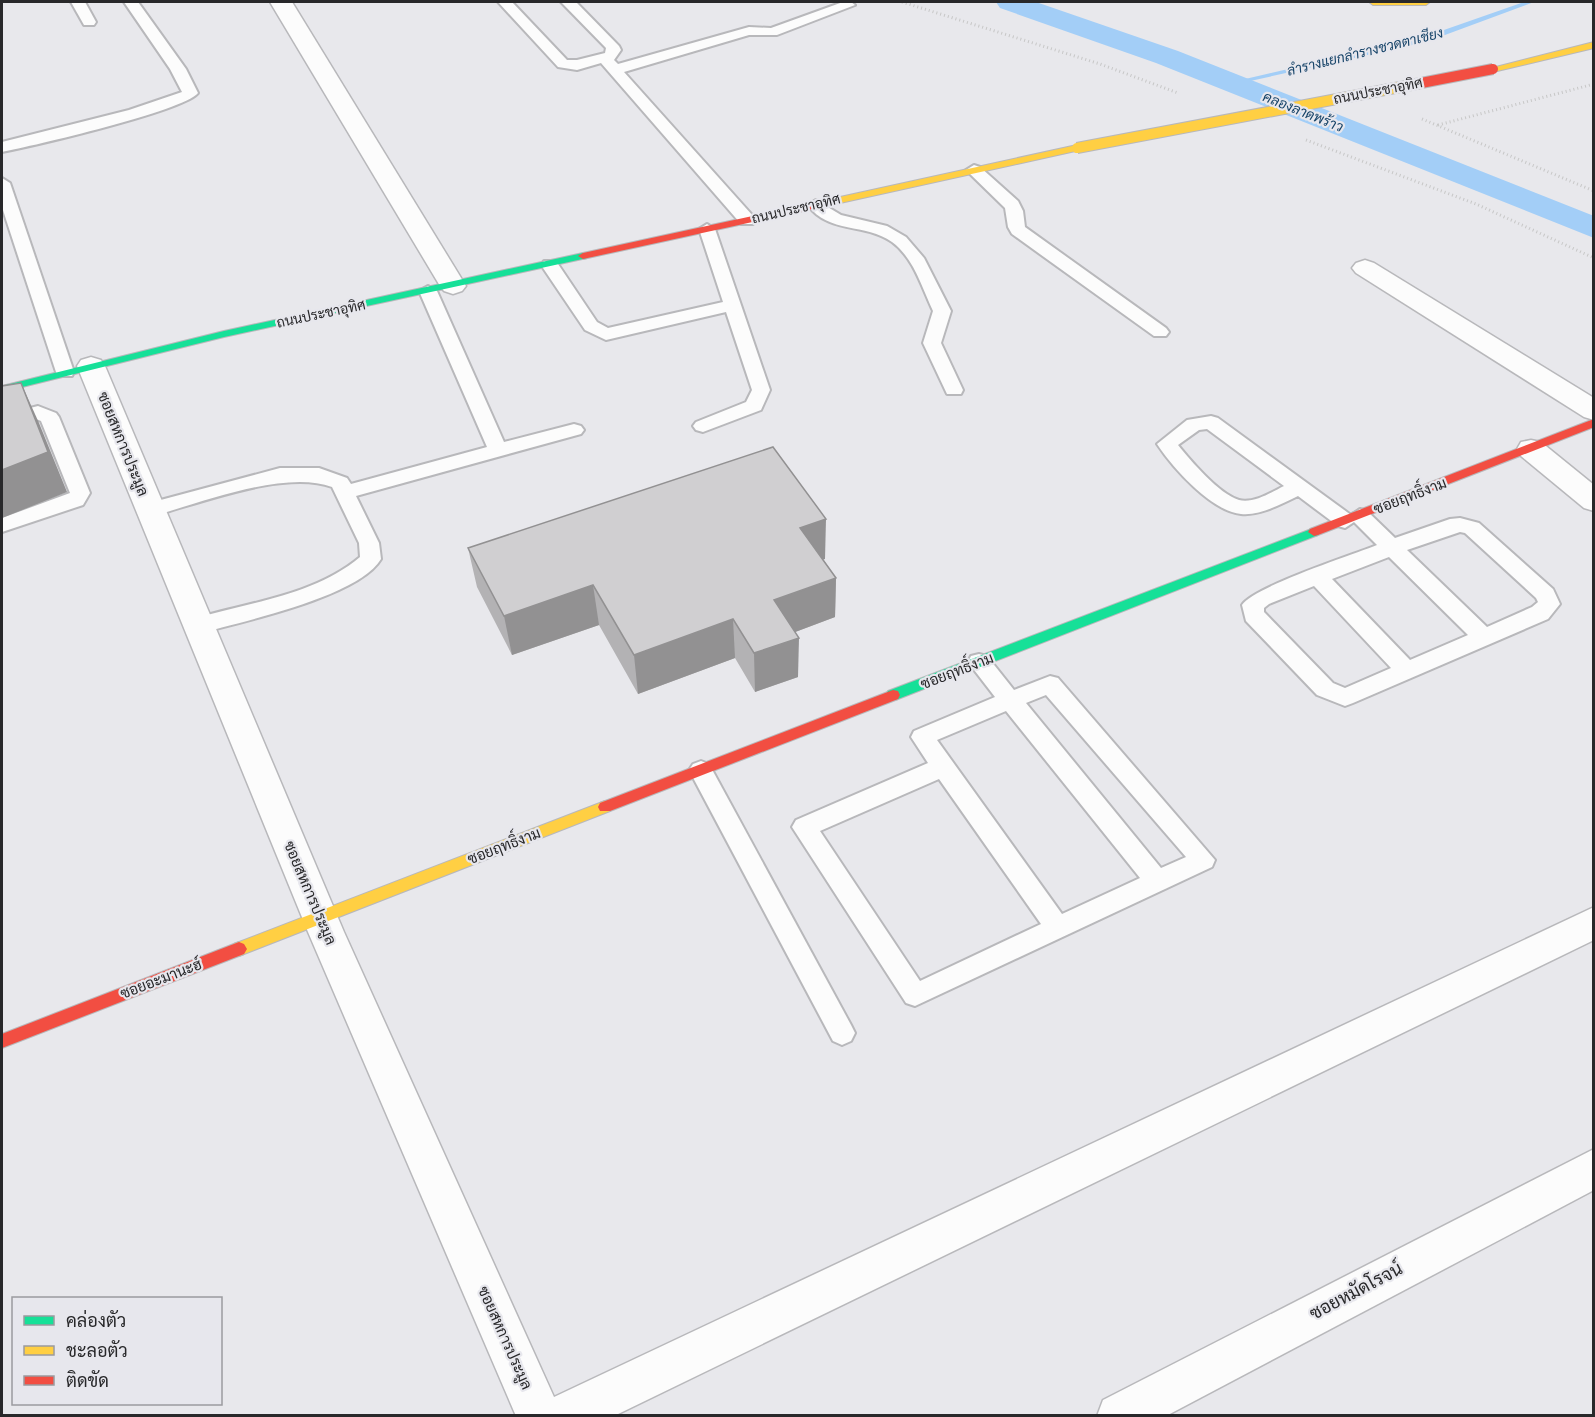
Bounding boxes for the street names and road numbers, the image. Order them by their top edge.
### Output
street label: ถนนประชาอุทิศ [1332,74,1424,109]
street label: ถนนประชาอุทิศ [750,191,842,228]
street label: ถนนประชาอุทิศ [275,296,367,333]
street label: ซอยสหการประมูล [93,389,152,499]
street label: ซอยฤทธิ์งาม [1369,468,1449,518]
street label: ซอยฤทธิ์งาม [916,643,996,693]
street label: ซอยฤทธิ์งาม [463,818,543,868]
street label: ซอยสหการประมูล [279,838,340,948]
street label: ซอยอะมานะฮ์ [117,954,205,1003]
street label: ซอยหมัดโรจน์ [1305,1256,1406,1325]
street label: ซอยสหการประมูล [473,1284,536,1393]

